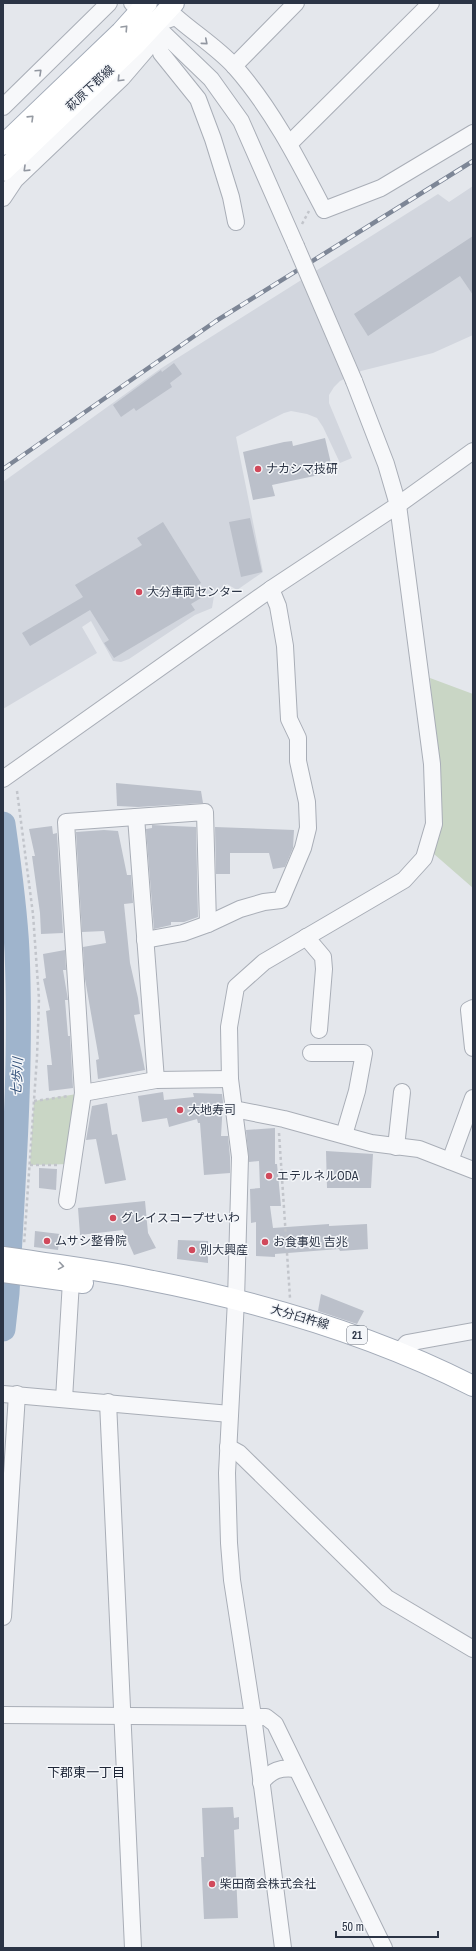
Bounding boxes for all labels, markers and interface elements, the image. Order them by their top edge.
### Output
one-way arrow [120,25,128,33]
one-way arrow [200,37,208,44]
street label: 萩原下郡線 [63,62,117,114]
one-way arrow [34,70,42,77]
one-way arrow [117,74,125,82]
one-way arrow [26,115,34,123]
one-way arrow [24,165,31,172]
place label: ナカシマ技研 [266,461,338,477]
marker: ナカシマ技研 [253,464,263,474]
place label: 大分車両センター [147,584,243,600]
marker: 大分車両センター [134,587,144,597]
water label: 七歩川 [7,1055,27,1097]
place label: 大地寿司 [188,1102,236,1118]
marker: 大地寿司 [175,1105,185,1115]
place label: エテルネルODA [277,1168,359,1184]
marker: エテルネルODA [264,1171,274,1181]
place label: グレイスコープせいわ [121,1210,240,1226]
marker: グレイスコープせいわ [108,1213,118,1223]
place label: ムサシ整骨院 [55,1233,127,1249]
place label: お食事処 吉兆 [273,1234,348,1250]
marker: ムサシ整骨院 [42,1236,52,1246]
marker: お食事処 吉兆 [260,1237,270,1247]
place label: 別大興産 [200,1242,248,1258]
marker: 別大興産 [187,1245,197,1255]
one-way arrow [58,1261,64,1270]
street label: 大分臼杵線 [269,1301,331,1333]
road number: 21 [347,1326,367,1344]
district label: 下郡東一丁目 [47,1764,125,1781]
place label: 柴田商会株式会社 [220,1876,316,1892]
marker: 柴田商会株式会社 [207,1879,217,1889]
scale bar [336,1913,438,1939]
text: 50 m [342,1919,364,1935]

